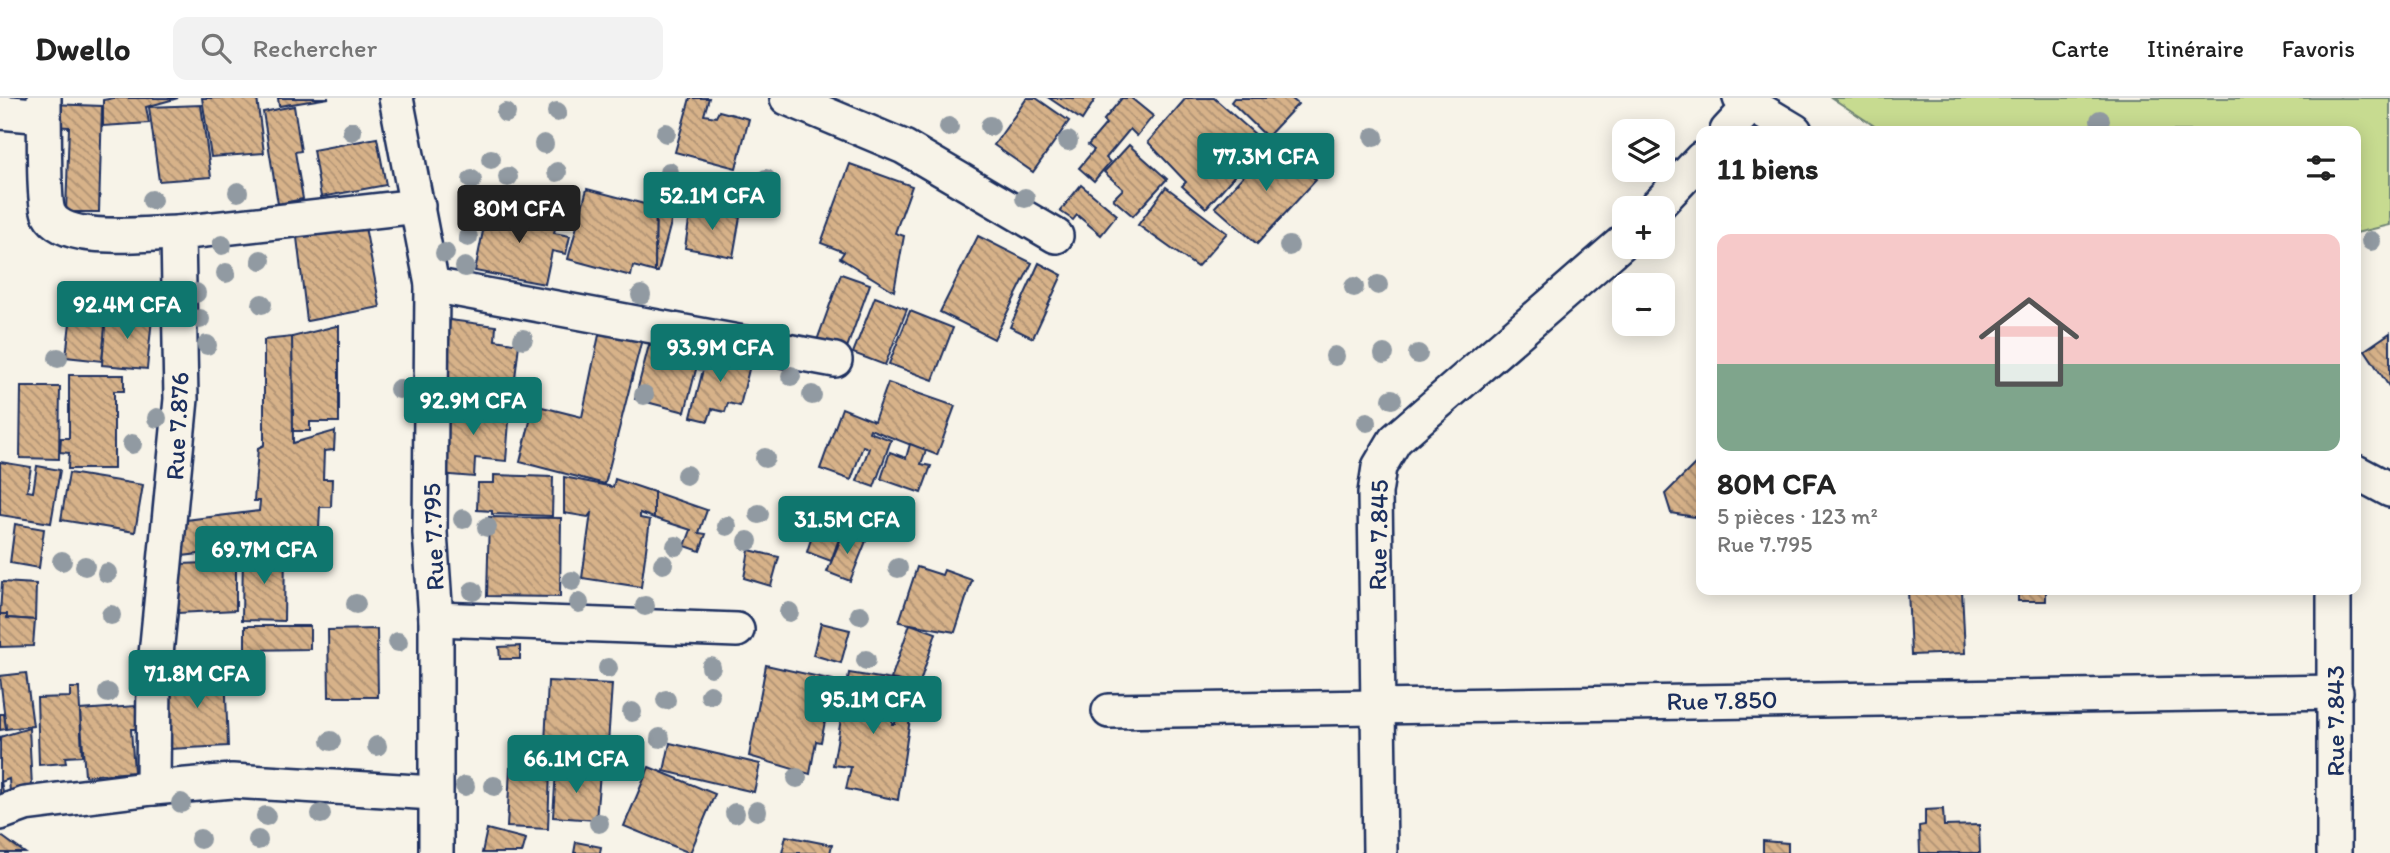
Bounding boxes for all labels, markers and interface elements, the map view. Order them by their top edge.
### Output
search box [173,17,663,80]
text: Dwello [35,29,131,68]
icon: search [197,29,235,67]
text: Rechercher [253,32,377,64]
text: Carte [2051,34,2109,63]
text: Itinéraire [2147,34,2244,63]
text: Favoris [2282,34,2355,63]
map controls [1612,119,1675,336]
button: layers [1612,119,1675,182]
pin: 77.3M CFA [1186,134,1346,193]
text: 77.3M CFA [1213,142,1319,170]
icon: filters [2302,149,2340,187]
text: 11 biens [1717,150,1819,187]
pin: 52.1M CFA [632,172,792,232]
text: 52.1M CFA [660,181,764,209]
pin: 80M CFA [454,186,584,245]
text: 80M CFA [473,194,565,222]
button: + [1612,196,1675,259]
button: − [1612,273,1675,336]
icon: home [1966,279,2092,405]
pin: 92.4M CFA [47,282,207,341]
text: 92.4M CFA [73,290,181,318]
pin: 93.9M CFA [640,324,800,384]
text: 93.9M CFA [667,333,773,361]
street label: Rue 7.876 [158,371,196,481]
pin: 92.9M CFA [393,378,553,437]
text: 92.9M CFA [420,386,526,414]
text: 80M CFA [1717,465,1836,502]
street label: Rue 7.845 [1361,479,1395,591]
street label: Rue 7.795 [415,483,451,591]
pin: 31.5M CFA [767,496,927,556]
text: 5 pièces · 123 m² [1717,502,1878,530]
text: 31.5M CFA [794,505,900,533]
pin: 69.7M CFA [184,526,344,586]
text: Rue 7.795 [1717,530,1812,558]
text: 69.7M CFA [211,535,317,563]
pin: 71.8M CFA [117,650,277,710]
text: 71.8M CFA [145,659,249,687]
street label: Rue 7.843 [2319,665,2351,777]
pin: 95.1M CFA [793,676,953,736]
street label: Rue 7.850 [1666,683,1778,717]
text: 95.1M CFA [821,685,925,713]
pin: 66.1M CFA [496,736,656,795]
text: 66.1M CFA [523,744,629,772]

